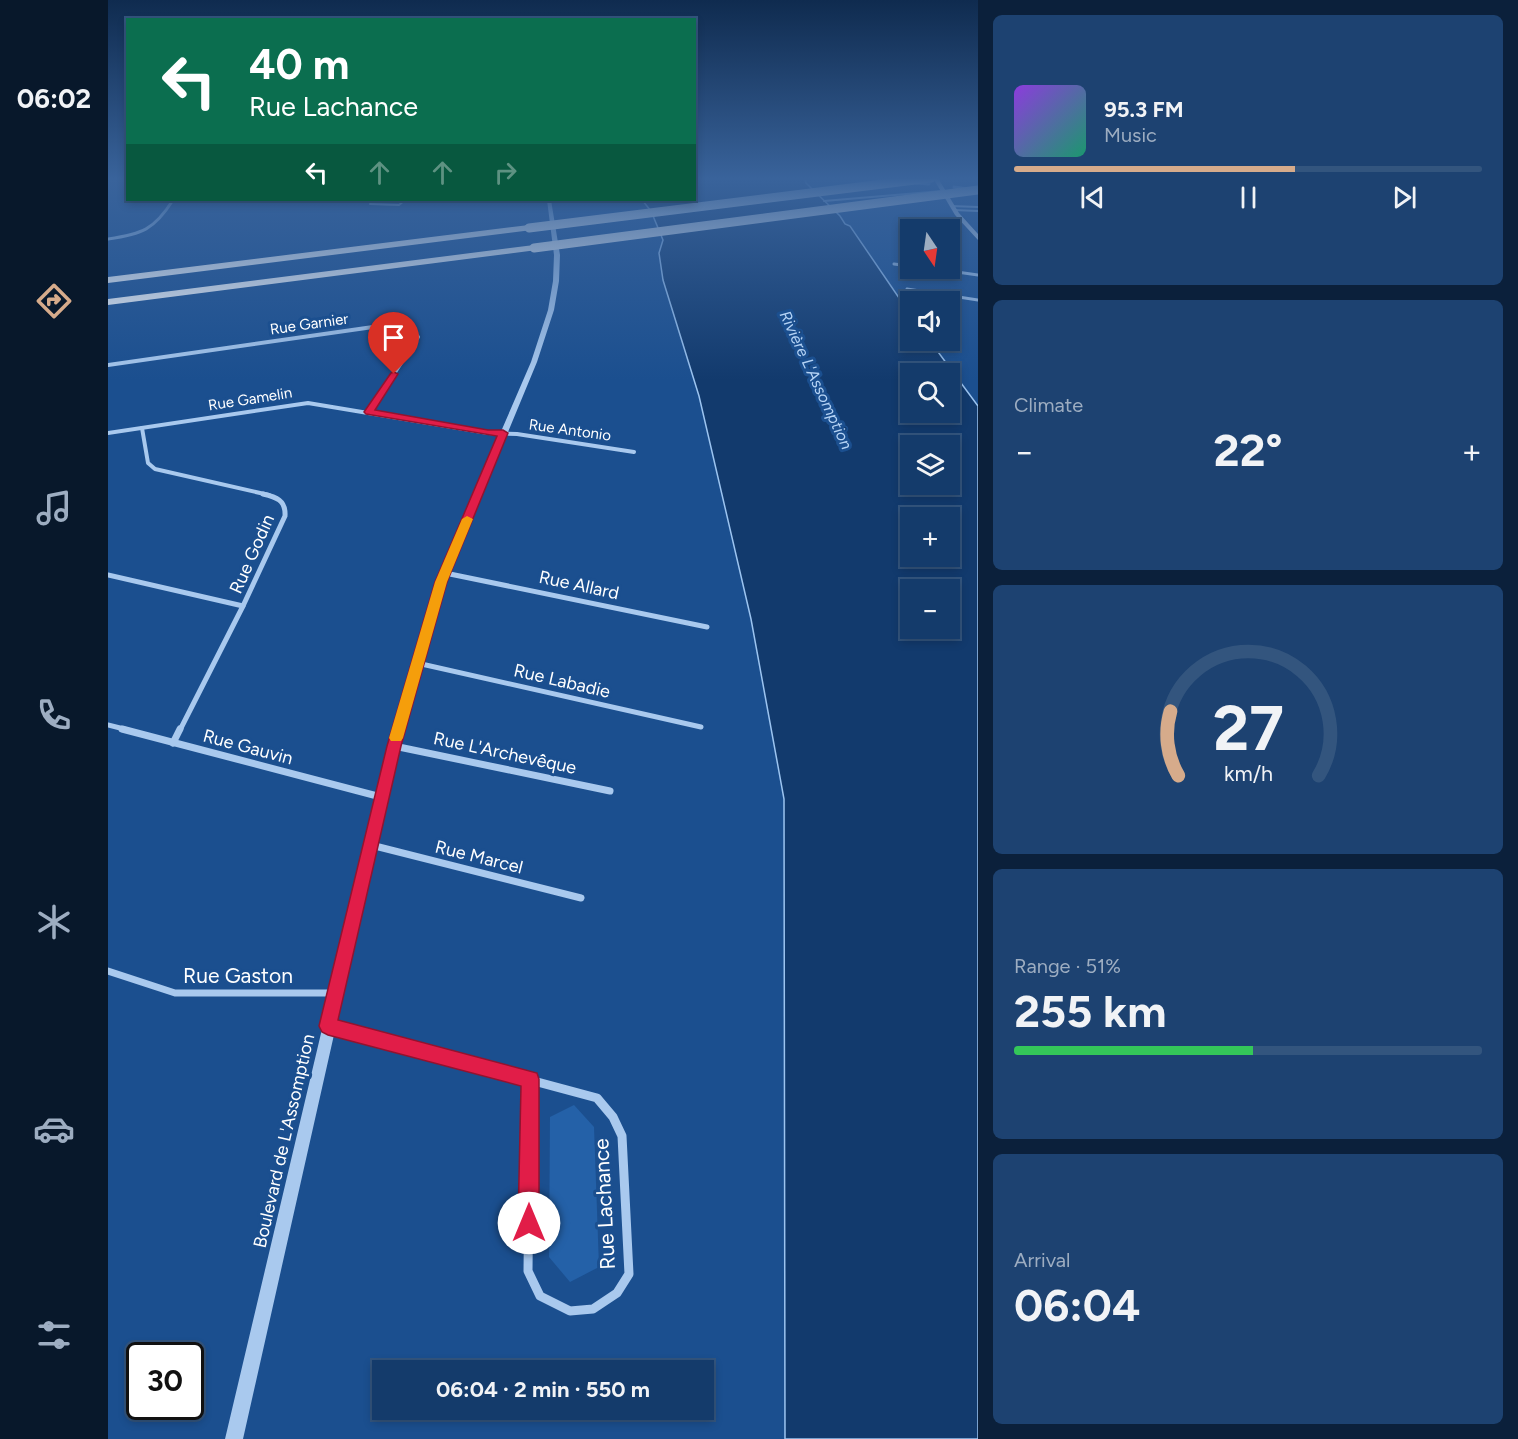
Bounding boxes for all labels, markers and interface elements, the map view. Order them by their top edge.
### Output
text: 40 m [249,39,349,90]
icon: left [150,42,228,120]
text: 06:02 [17,82,91,115]
text: Rue Lachance [249,90,418,123]
text: 95.3 FM [1104,96,1184,123]
text: Music [1104,123,1157,147]
icon: left [300,156,333,189]
icon: ahead [363,156,396,189]
icon: ahead [426,156,459,189]
icon: right [489,156,522,189]
icon: previous [1076,181,1109,214]
icon: pause [1232,181,1265,214]
icon: next [1388,181,1421,214]
north arrow [900,219,960,279]
map controls [900,219,960,639]
icon: directions [33,280,75,322]
button: sound [900,291,960,351]
water label: Rivière L'Assomption [776,308,856,452]
street label: Rue Garnier [269,310,349,338]
pin [368,312,419,374]
icon: arrive [377,321,410,354]
button: search [900,363,960,423]
street label: Rue Gamelin [207,383,293,415]
text: Climate [1014,393,1083,417]
street label: Rue Antonio [528,415,613,445]
text: 22° [1213,423,1283,477]
text: − [1014,432,1035,471]
text: + [1461,432,1482,471]
button: layers [900,435,960,495]
icon: music [33,487,75,529]
button: + [900,507,960,567]
street label: Rue Godin [225,511,279,597]
street label: Rue Allard [537,566,621,604]
button: − [900,579,960,639]
street label: Rue Labadie [512,659,613,703]
text: 27 [1213,692,1283,767]
icon: phone [33,694,75,736]
street label: Rue Gauvin [201,724,295,770]
street label: Rue L'Archevêque [432,727,579,779]
text: km/h [1224,762,1272,787]
street label: Rue Marcel [433,835,525,879]
icon: climate [33,901,75,943]
text: Range · 51% [1014,954,1121,978]
street label: Rue Gaston [183,963,293,988]
text: 255 km [1014,984,1167,1038]
street label: Boulevard de L'Assomption [249,1032,319,1250]
icon: car [33,1108,75,1150]
street label: Rue Lachance [588,1138,620,1270]
position arrow [497,1191,561,1255]
text: Arrival [1014,1248,1070,1272]
text: 06:04 [1014,1278,1140,1332]
icon: filters [33,1314,75,1356]
speed limit sign: 30 [126,1342,204,1420]
text: 06:04 · 2 min · 550 m [436,1376,650,1403]

